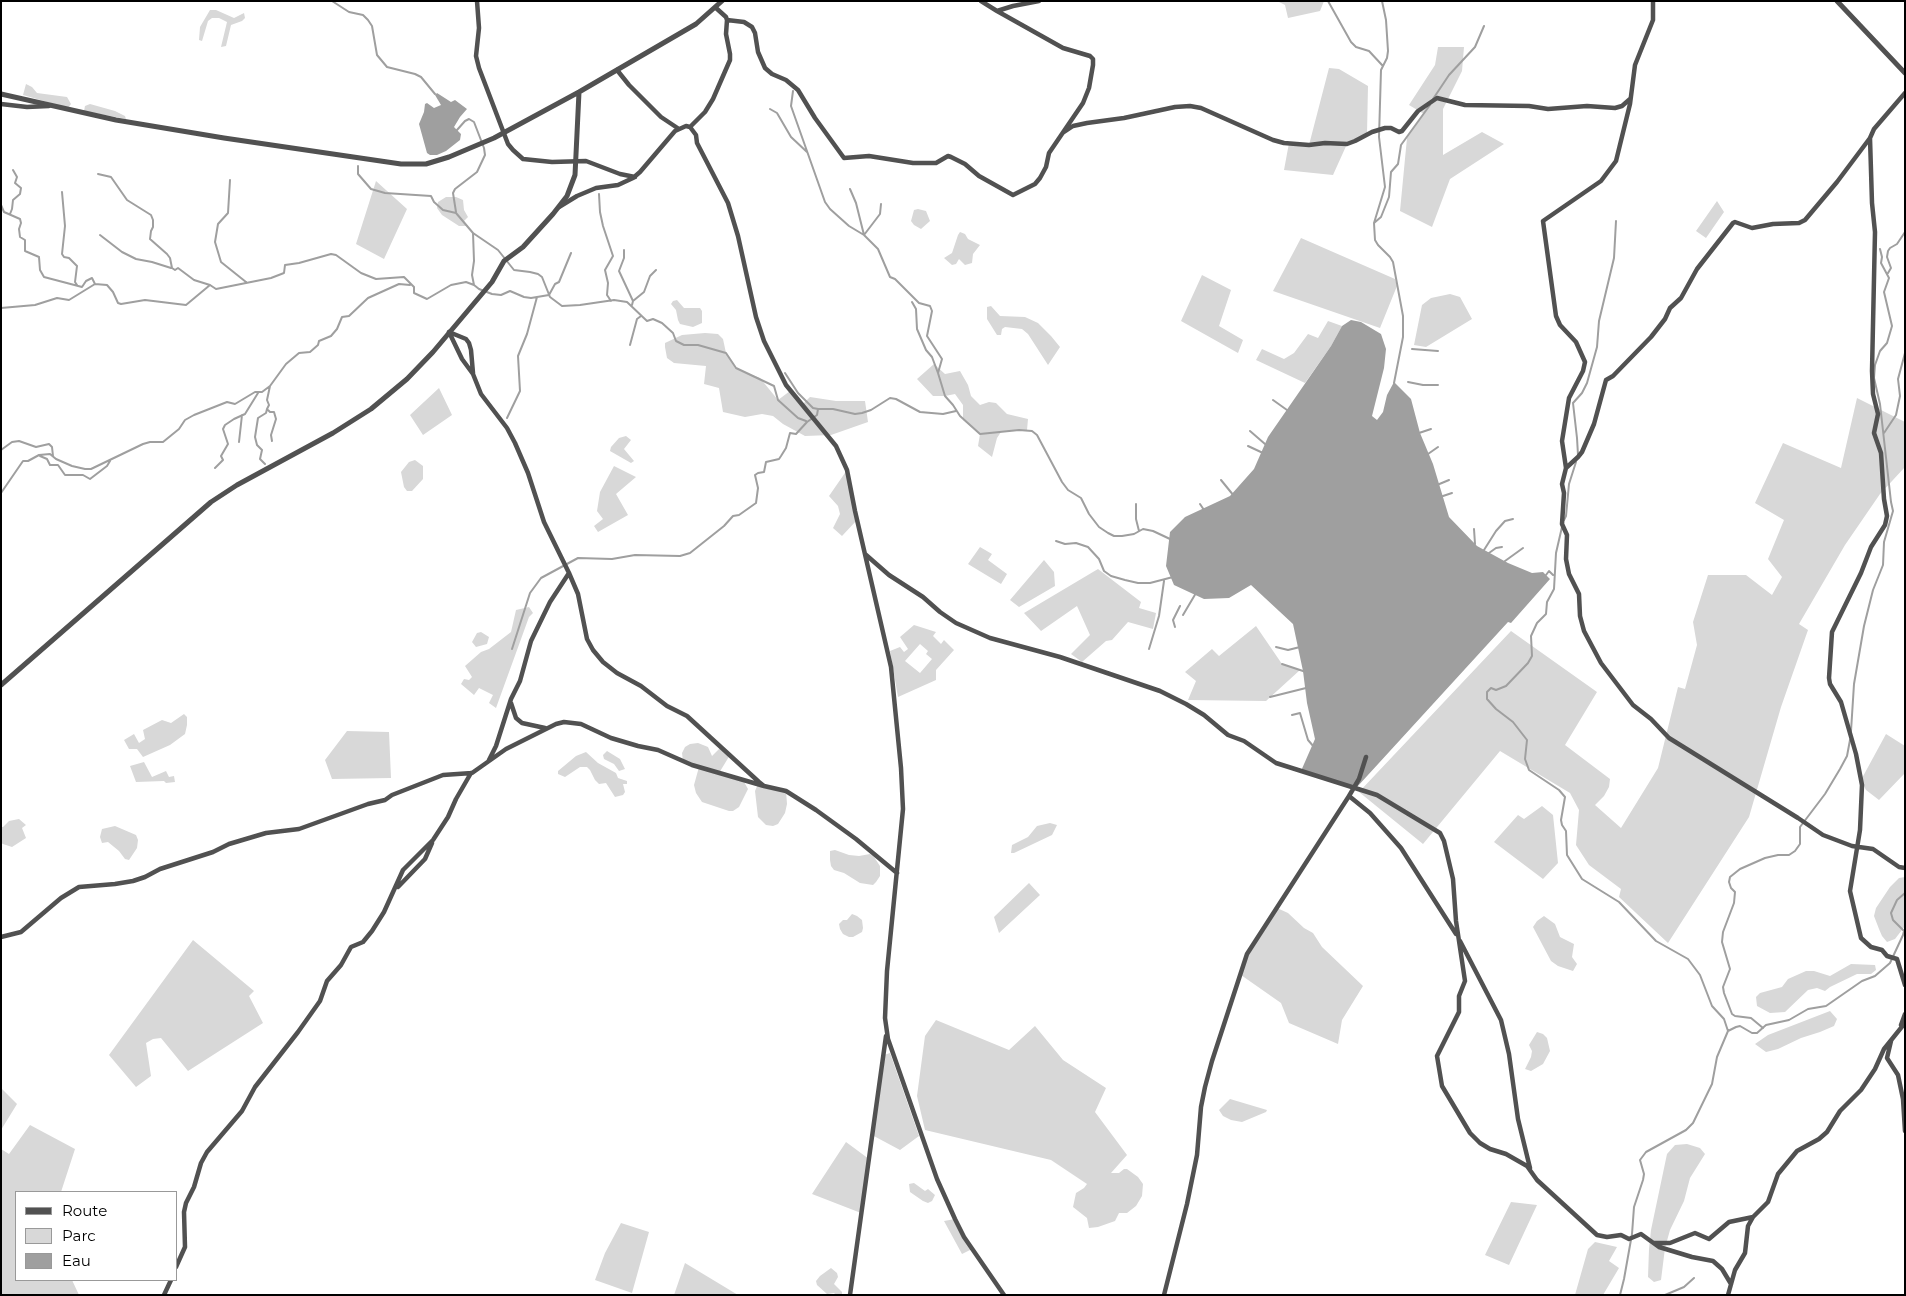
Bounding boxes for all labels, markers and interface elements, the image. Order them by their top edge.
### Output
legend [15,1191,178,1281]
text: Route [62,1201,107,1220]
text: Parc [62,1226,96,1245]
text: Eau [62,1251,91,1270]

